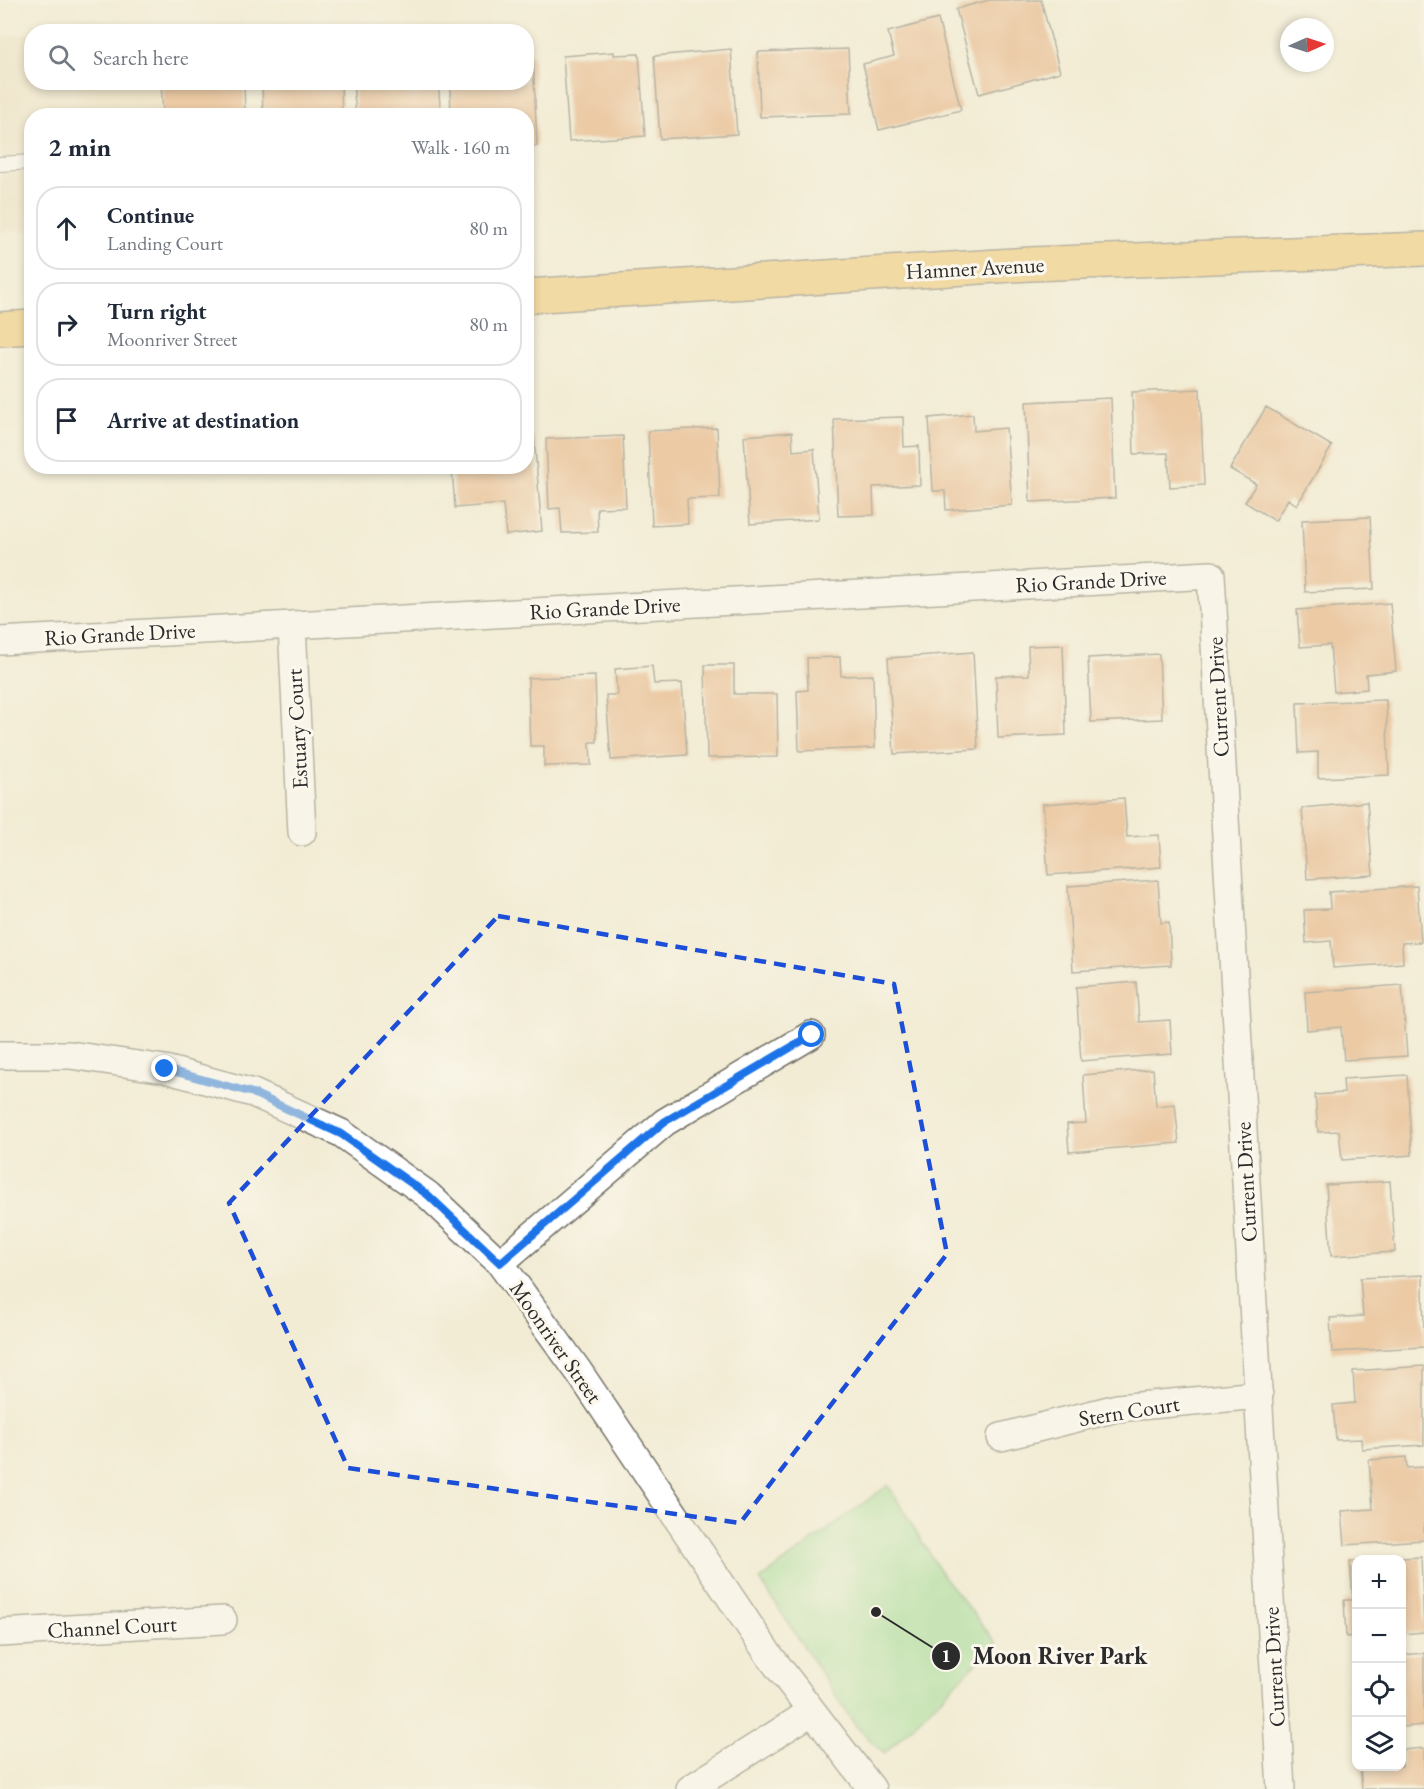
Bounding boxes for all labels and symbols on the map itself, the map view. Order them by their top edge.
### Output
north arrow [1280,18,1334,72]
street label: Hamner Avenue [905,250,1045,286]
street label: Rio Grande Drive [1015,563,1168,599]
street label: Rio Grande Drive [529,590,682,626]
street label: Rio Grande Drive [44,616,197,652]
street label: Current Drive [1200,636,1236,758]
street label: Estuary Court [279,668,315,790]
route start [798,1021,824,1047]
route end [151,1055,177,1081]
street label: Current Drive [1228,1121,1264,1243]
street label: Moonriver Street [503,1275,609,1409]
street label: Stern Court [1077,1389,1181,1433]
street label: Current Drive [1256,1606,1292,1728]
street label: Channel Court [47,1609,178,1645]
callout: Moon River Park [931,1635,1159,1677]
text: Moon River Park [973,1640,1148,1671]
text: 1 [941,1644,951,1667]

